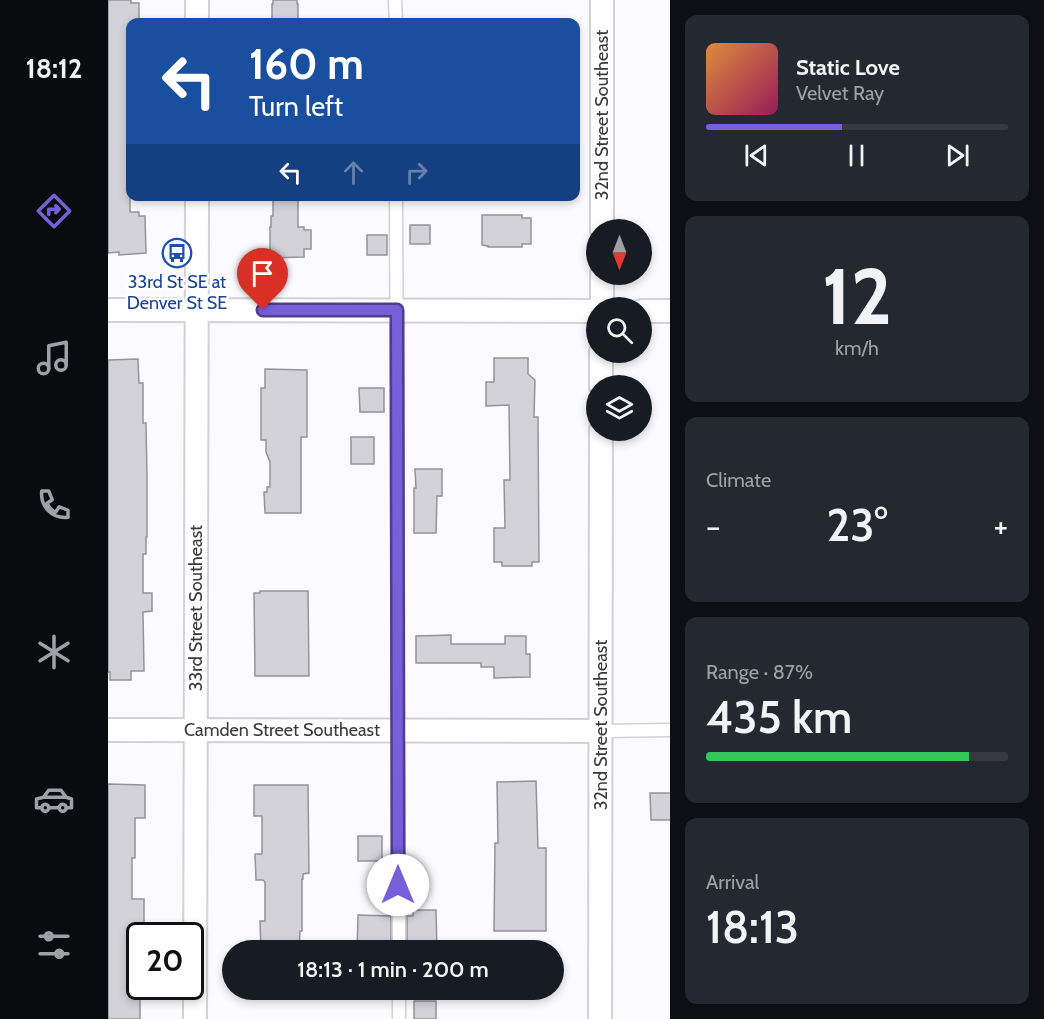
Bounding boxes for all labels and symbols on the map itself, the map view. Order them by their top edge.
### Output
street label: 32nd Street Southeast [591,30,613,200]
north arrow [586,219,652,285]
bus stop icon: 33rd St SE at Denver St SE [161,237,193,269]
pin [237,248,288,310]
place label: 33rd St SE at Denver St SE [127,271,227,314]
street label: 33rd Street Southeast [185,525,207,691]
street label: 32nd Street Southeast [590,640,612,810]
street label: Camden Street Southeast [184,719,380,741]
position arrow [366,853,430,917]
speed limit sign: 20 [126,922,204,1000]

